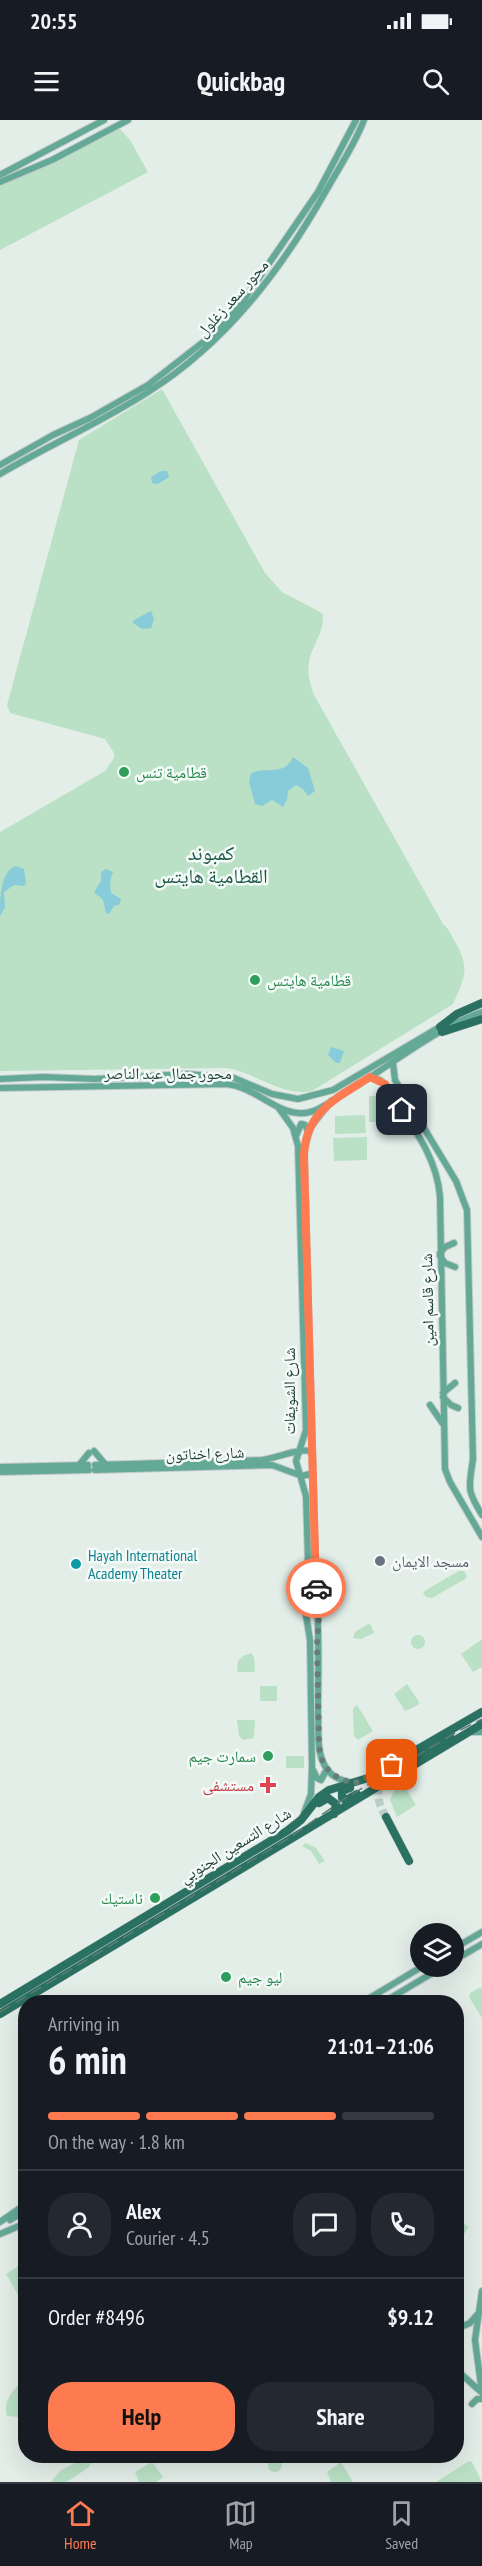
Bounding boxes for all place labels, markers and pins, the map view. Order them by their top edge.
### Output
place label: قطامية تنس [136,762,207,783]
marker: قطامية تنس [117,765,131,779]
place label: قطامية هايتس [267,970,351,991]
marker: قطامية هايتس [248,973,262,987]
pin [376,1084,427,1135]
place label: Hayah International Academy Theater [88,1545,197,1583]
place label: مسجد الايمان [392,1551,469,1572]
marker: مسجد الايمان [373,1554,387,1568]
marker: Hayah International Academy Theater [69,1557,83,1571]
pin [366,1739,417,1790]
place label: سمارت جيم [189,1746,256,1767]
marker: سمارت جيم [261,1749,275,1763]
place label: مستشفى [203,1775,254,1796]
marker: مستشفى [259,1776,277,1794]
place label: ناستيك [101,1888,143,1908]
marker: ناستيك [148,1891,162,1905]
place label: ليو جيم [238,1967,282,1988]
marker: ليو جيم [219,1970,233,1984]

